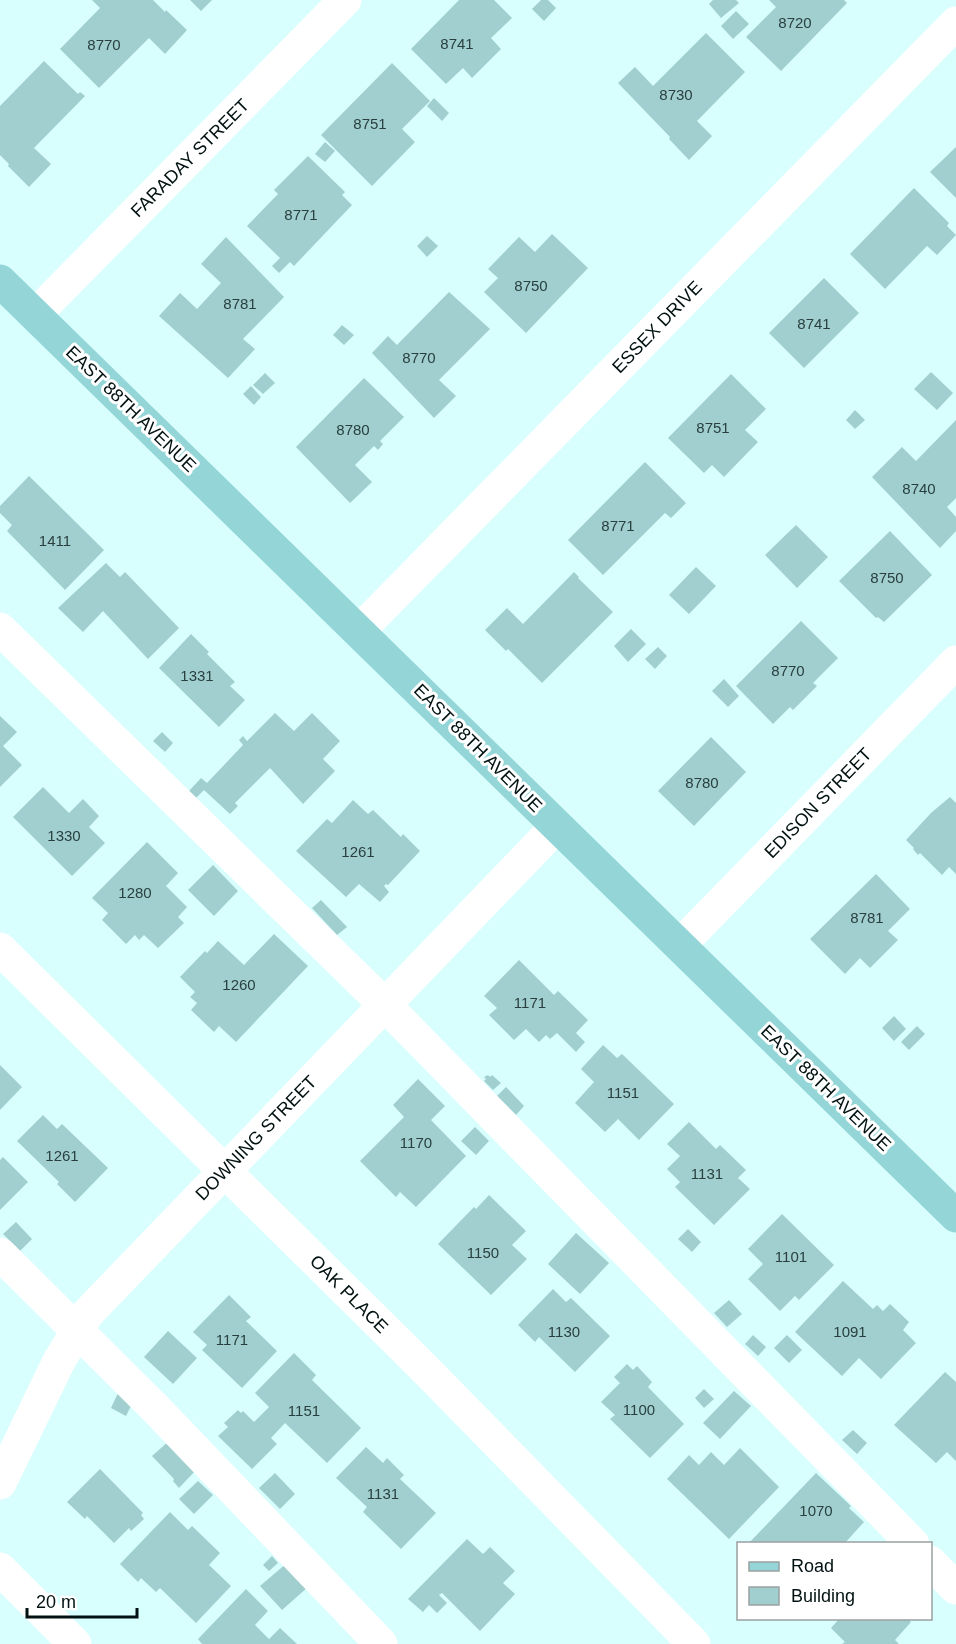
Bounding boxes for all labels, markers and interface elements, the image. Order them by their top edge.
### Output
house number: 8720 [778,14,812,31]
house number: 8741 [440,35,474,52]
house number: 8770 [87,36,121,53]
house number: 8730 [659,86,693,103]
street label: FARADAY STREET [127,95,253,221]
house number: 8751 [353,115,387,132]
house number: 8771 [284,206,318,223]
house number: 8750 [514,277,548,294]
street label: ESSEX DRIVE [608,277,706,377]
house number: 8781 [223,295,257,312]
house number: 8741 [797,315,831,332]
street label: EAST 88TH AVENUE [62,342,200,476]
house number: 8770 [402,349,436,366]
house number: 8751 [696,419,730,436]
house number: 8780 [336,421,370,438]
house number: 8740 [902,480,936,497]
house number: 8771 [601,517,635,534]
house number: 1411 [39,532,71,549]
house number: 8750 [870,569,904,586]
house number: 8770 [771,662,805,679]
house number: 1331 [180,667,214,684]
street label: EAST 88TH AVENUE [410,680,546,816]
street label: EDISON STREET [760,744,876,862]
house number: 8780 [685,774,719,791]
house number: 1330 [47,827,81,844]
house number: 1261 [341,843,375,860]
house number: 1280 [118,884,152,901]
house number: 8781 [850,909,884,926]
house number: 1260 [222,976,256,993]
house number: 1171 [514,994,546,1011]
street label: EAST 88TH AVENUE [757,1021,895,1155]
street label: DOWNING STREET [191,1072,321,1204]
house number: 1151 [607,1084,639,1101]
house number: 1170 [400,1134,432,1151]
house number: 1261 [45,1147,79,1164]
house number: 1131 [691,1165,723,1182]
house number: 1150 [467,1244,499,1261]
house number: 1101 [775,1248,807,1265]
street label: OAK PLACE [306,1251,392,1337]
house number: 1130 [548,1323,580,1340]
house number: 1091 [833,1323,867,1340]
house number: 1171 [216,1331,248,1348]
house number: 1100 [623,1401,655,1418]
house number: 1151 [288,1402,320,1419]
house number: 1131 [367,1485,399,1502]
house number: 1070 [799,1502,833,1519]
legend [737,1542,932,1620]
text: Road [791,1556,834,1576]
scale bar [27,1581,136,1619]
text: Building [791,1586,855,1606]
text: 20 m [36,1592,76,1612]

